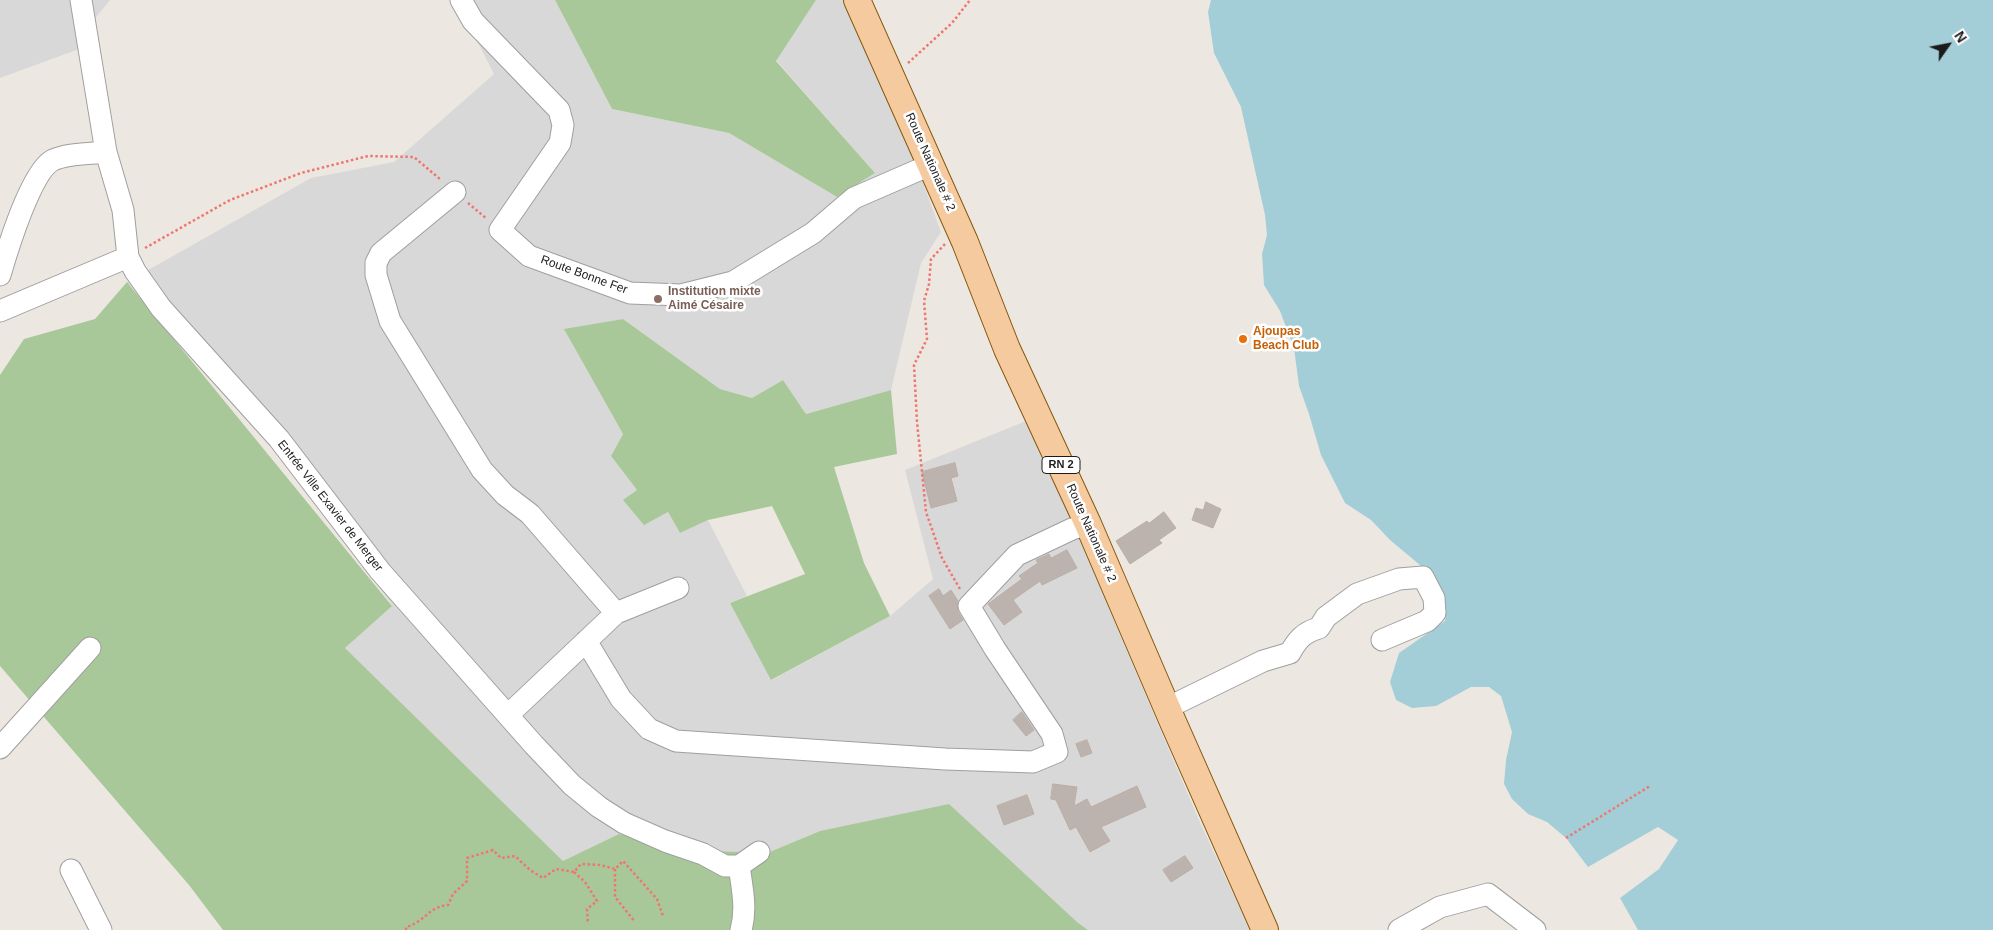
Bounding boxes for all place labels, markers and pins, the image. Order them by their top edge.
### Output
place label: Institution mixte Aimé Césaire [668,285,761,313]
marker: Institution mixte Aimé Césaire [652,293,664,305]
place label: Ajoupas Beach Club [1253,325,1319,353]
marker: Ajoupas Beach Club [1237,333,1249,345]

